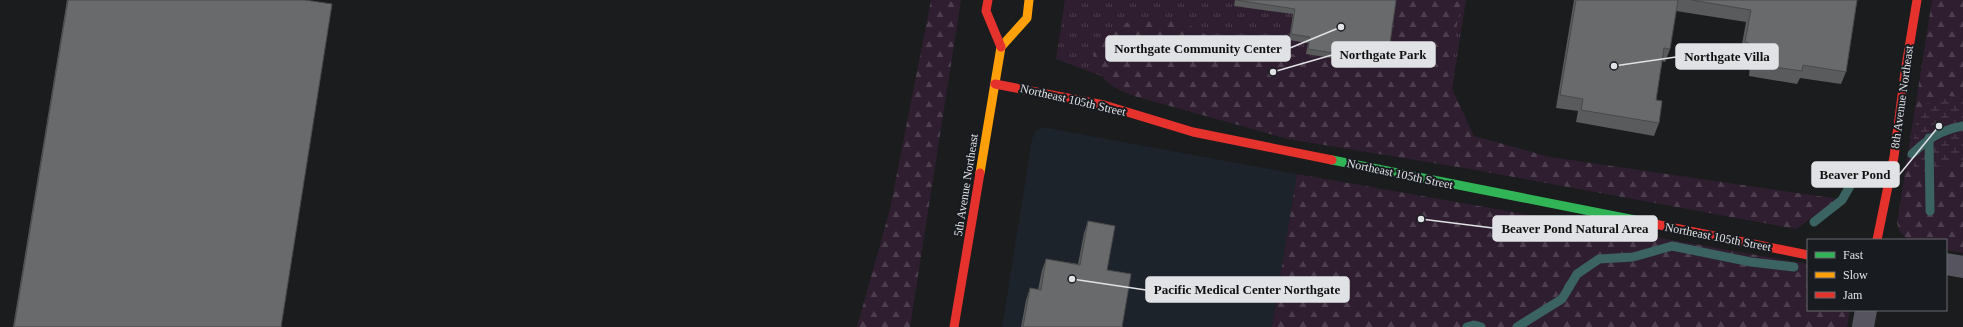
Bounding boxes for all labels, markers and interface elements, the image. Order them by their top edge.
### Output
callout: Northgate Community Center [1106,36,1290,61]
text: Northgate Community Center [1114,41,1282,56]
callout: Northgate Park [1332,42,1435,67]
callout: Northgate Villa [1676,44,1778,69]
street label: 8th Avenue Northeast [1888,44,1916,149]
text: Northgate Park [1339,47,1427,62]
text: Northgate Villa [1684,49,1770,64]
street label: Northeast 105th Street [1019,81,1128,119]
street label: 5th Avenue Northeast [951,132,981,237]
street label: Northeast 105th Street [1346,156,1455,192]
callout: Beaver Pond [1812,162,1899,187]
text: Beaver Pond [1820,167,1891,182]
callout: Beaver Pond Natural Area [1493,216,1657,241]
street label: Northeast 105th Street [1664,220,1773,254]
text: Beaver Pond Natural Area [1501,221,1649,236]
legend [1807,239,1947,311]
text: Fast [1843,248,1864,262]
text: Slow [1843,268,1868,282]
callout: Pacific Medical Center Northgate [1146,277,1349,302]
text: Pacific Medical Center Northgate [1154,282,1340,297]
text: Jam [1843,288,1863,302]

